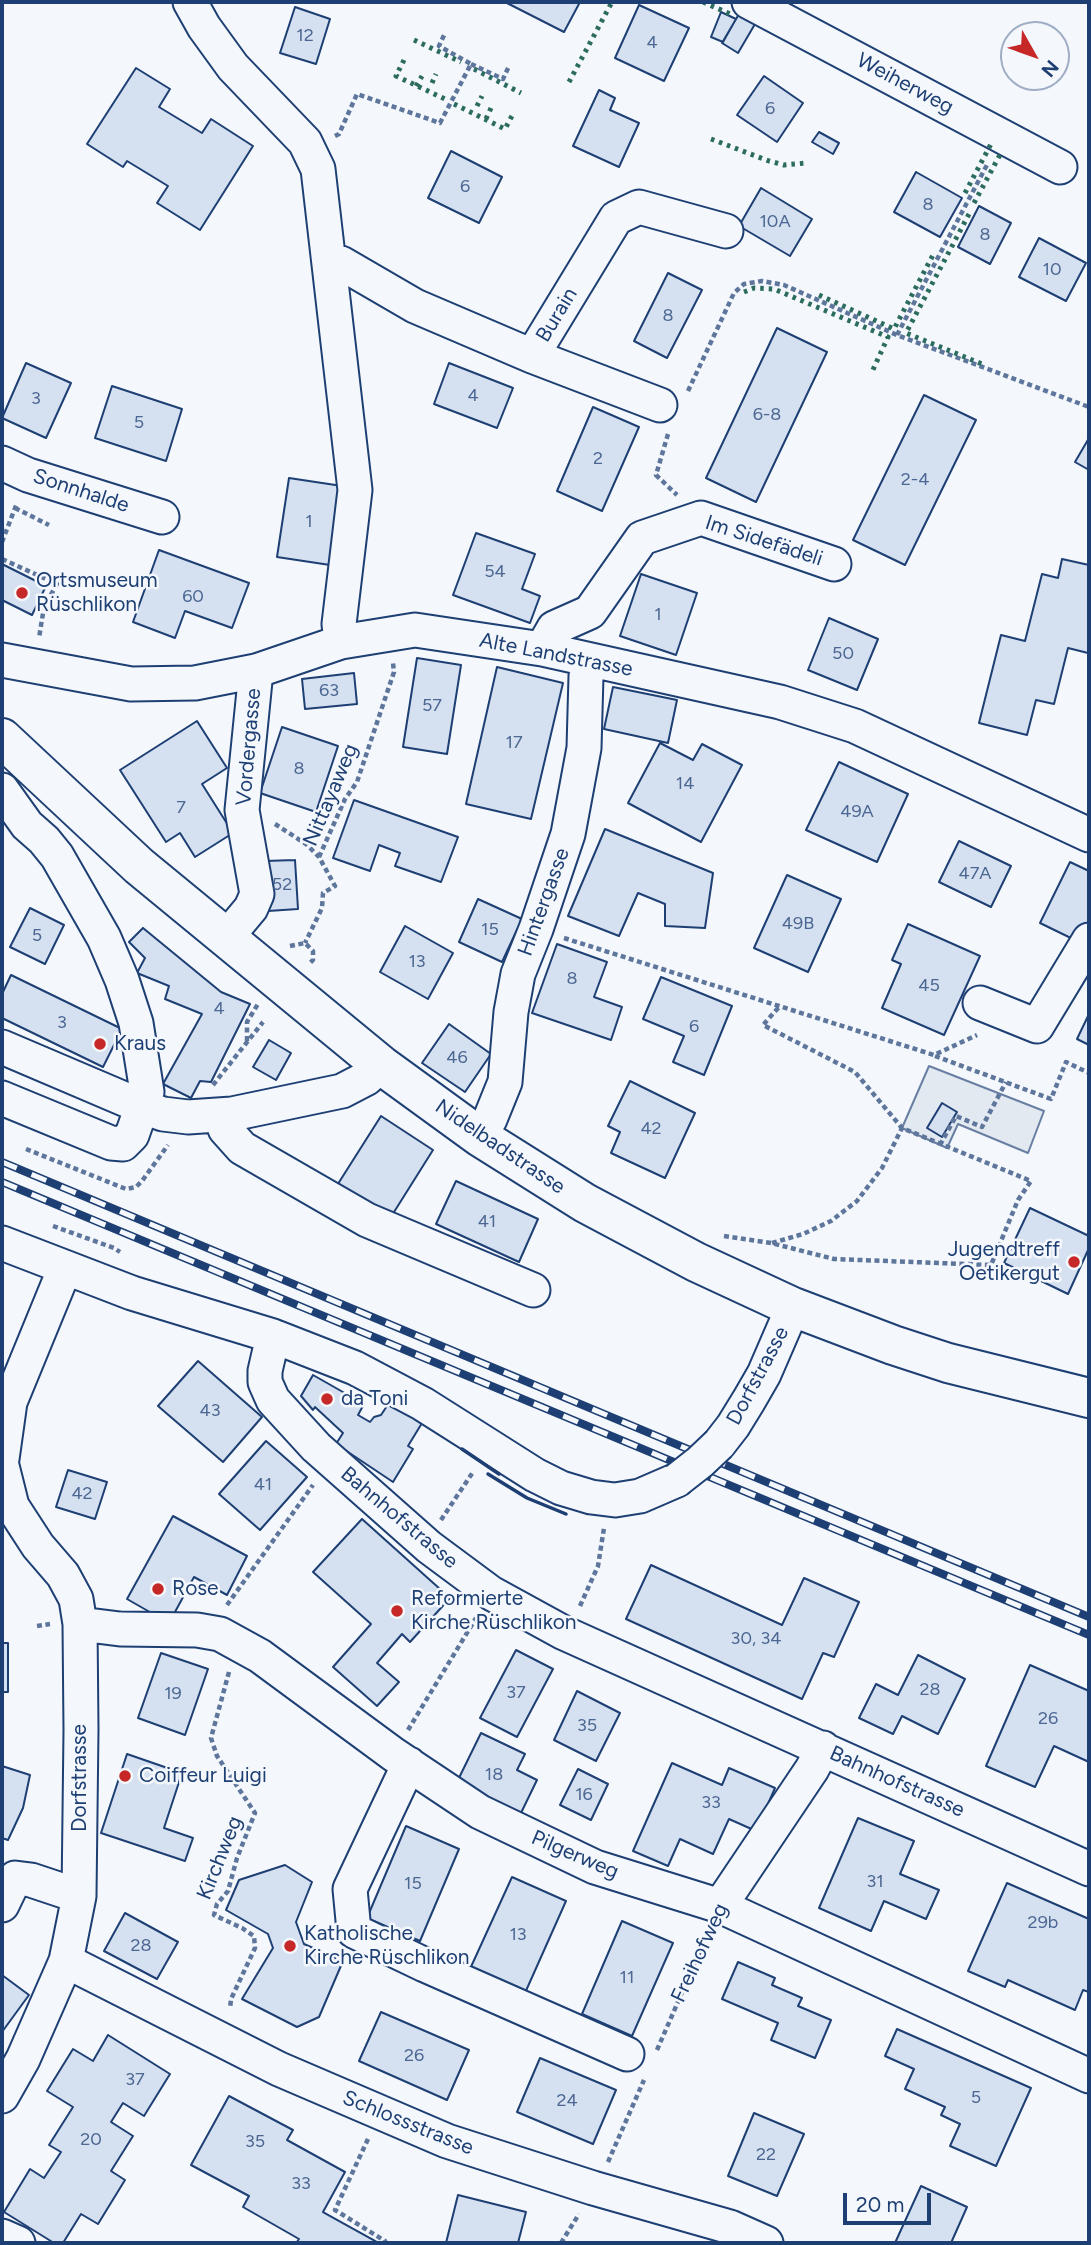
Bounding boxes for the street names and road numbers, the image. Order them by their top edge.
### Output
street label: Weiherweg [852,48,958,120]
street label: Burain [531,283,583,347]
street label: Sonnhalde [30,464,132,518]
street label: Im Sidefädeli [702,510,826,572]
street label: Alte Landstrasse [477,628,635,682]
street label: Vordergasse [231,687,267,807]
street label: Nittayaweg [298,740,364,850]
street label: Hintergasse [513,845,575,959]
street label: Nidelbadstrasse [430,1094,570,1200]
street label: Dorfstrasse [722,1322,794,1430]
street label: Bahnhofstrasse [335,1462,463,1574]
street label: Dorfstrasse [67,1724,93,1832]
street label: Bahnhofstrasse [826,1741,968,1823]
street label: Kirchweg [192,1813,248,1903]
street label: Pilgerweg [527,1825,623,1885]
street label: Freihofweg [666,1900,734,2006]
street label: Schlossstrasse [339,2085,477,2161]

